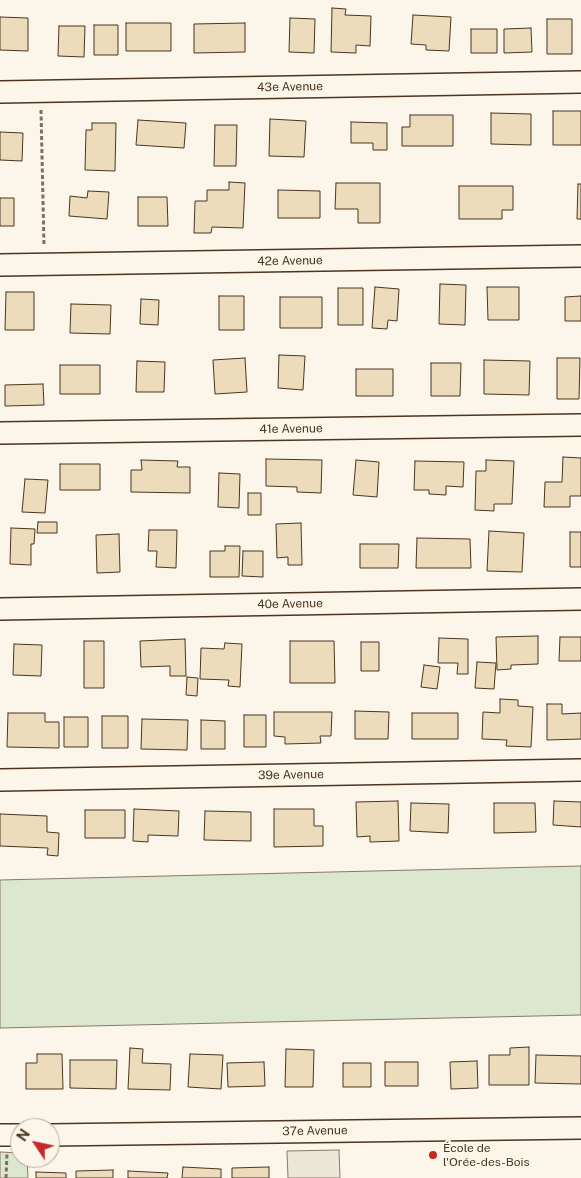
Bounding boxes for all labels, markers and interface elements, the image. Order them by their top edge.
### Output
street label: 43e Avenue [257,79,323,95]
street label: 42e Avenue [257,253,323,269]
street label: 41e Avenue [259,421,323,437]
street label: 40e Avenue [257,596,323,612]
street label: 39e Avenue [258,767,324,783]
north arrow [10,1118,60,1168]
street label: 37e Avenue [282,1123,348,1139]
text: N [14,1126,33,1144]
place label: École de l'Orée-des-Bois [443,1141,530,1169]
marker: École de l'Orée-des-Bois [427,1149,439,1161]

